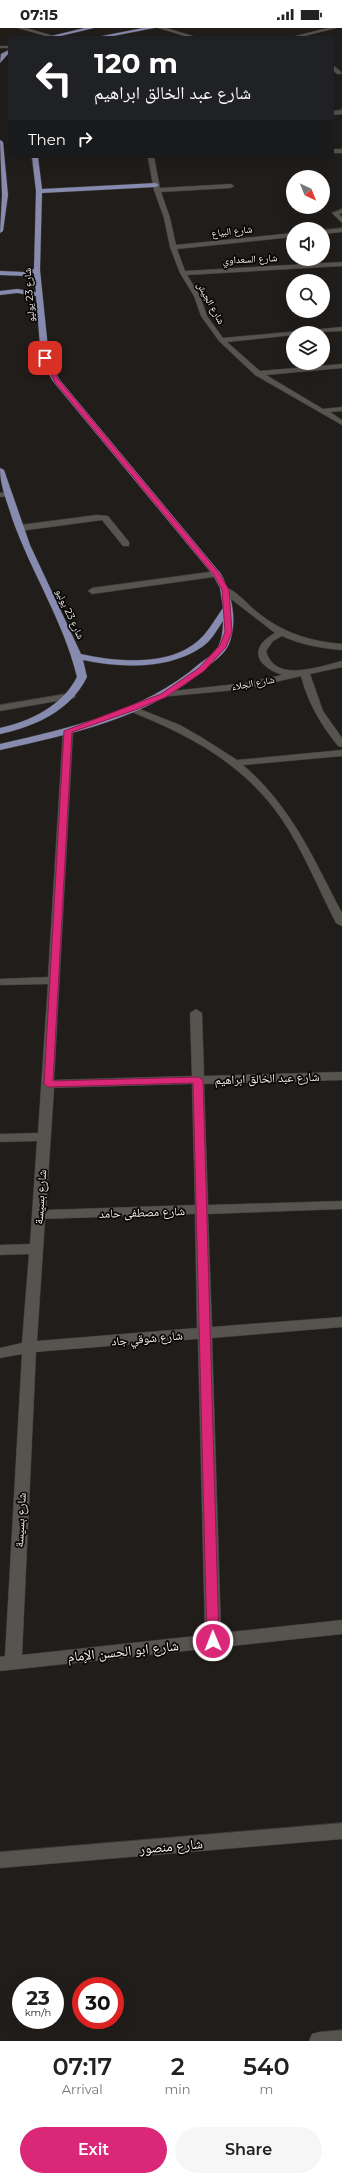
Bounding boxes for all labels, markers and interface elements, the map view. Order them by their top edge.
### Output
text: 07:15 [20,5,58,24]
text: 120 m [94,46,178,80]
icon: left [28,52,80,104]
text: شارع عبد الخالق ابراهيم [94,82,251,104]
icon: right [74,128,96,150]
text: Then [28,130,66,149]
north arrow [286,170,330,214]
map controls [286,170,330,370]
street label: شارع البياع [211,222,254,240]
button: sound [286,222,330,266]
street label: شارع السعداوي [222,251,278,268]
street label: شارع 23 يوليو [21,267,37,322]
button: search [286,274,330,318]
street label: شارع الجيش [194,279,228,327]
button: layers [286,326,330,370]
pin [28,341,62,375]
icon: arrive [34,347,56,369]
street label: شارع 23 يوليو [53,587,87,642]
street label: شارع الجلاء [231,673,276,693]
street label: شارع عبد الخالق ابراهيم [214,1069,320,1088]
street label: شارع بسيسة [31,1169,50,1225]
street label: شارع مصطفى حامد [99,1203,185,1222]
street label: شارع شوقي جاد [111,1327,184,1352]
street label: شارع بسيسة [11,1492,30,1548]
position arrow [192,1620,234,1662]
street label: شارع ابو الحسن الإمام [66,1636,180,1667]
street label: شارع منصور [138,1834,204,1859]
speed limit sign: 30 [72,1977,124,2029]
text: 23 [26,1986,50,2010]
text: km/h [25,2006,51,2019]
text: 07:17 [52,2052,112,2081]
text: 2 [171,2052,185,2081]
text: 540 [243,2052,290,2081]
text: Arrival [62,2081,103,2097]
text: min [165,2081,191,2097]
text: m [259,2081,273,2097]
button: Exit [20,2127,167,2173]
button: Share [175,2127,322,2173]

